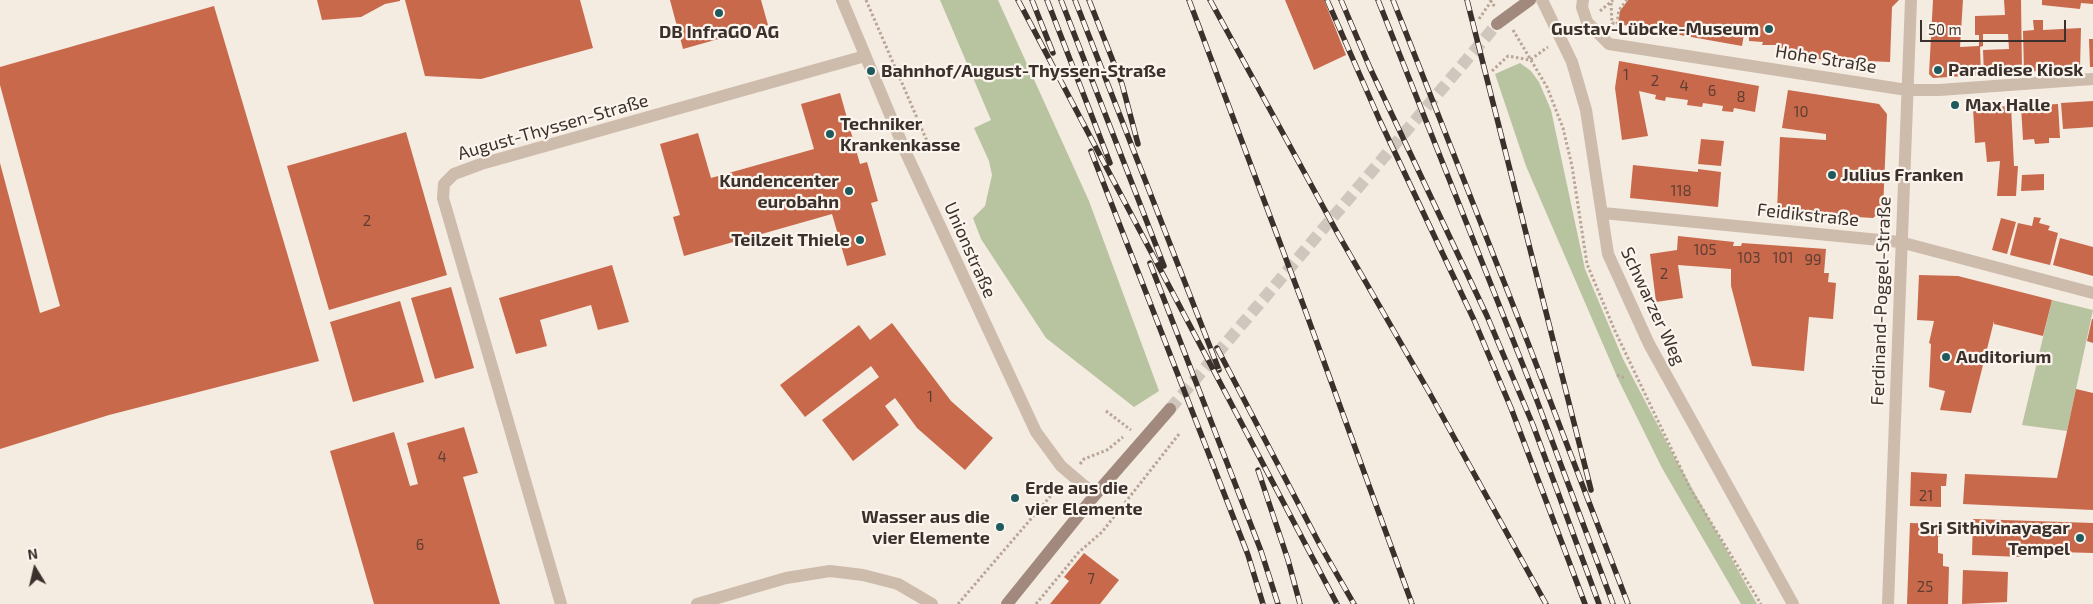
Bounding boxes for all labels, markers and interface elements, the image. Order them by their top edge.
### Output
marker: DB InfraGO AG [713,7,725,19]
scale bar [1923,10,2069,42]
place label: Gustav-Lübcke-Museum [1551,18,1759,40]
text: 50 m [1928,20,1962,38]
place label: DB InfraGO AG [659,21,779,43]
marker: Gustav-Lübcke-Museum [1763,23,1775,35]
street label: Hohe Straße [1774,40,1878,78]
place label: Paradiese Kiosk [1948,59,2083,81]
place label: Bahnhof/August-Thyssen-Straße [881,60,1166,82]
marker: Paradiese Kiosk [1932,64,1944,76]
marker: Bahnhof/August-Thyssen-Straße [865,65,877,77]
house number: 1 [1623,66,1629,84]
house number: 2 [1651,72,1659,90]
house number: 4 [1679,77,1689,95]
house number: 6 [1708,82,1716,100]
house number: 8 [1736,88,1746,106]
street label: August-Thyssen-Straße [455,89,651,165]
place label: Max Halle [1965,94,2050,116]
marker: Max Halle [1949,99,1961,111]
house number: 10 [1793,103,1809,121]
place label: Techniker Krankenkasse [840,113,960,156]
marker: Techniker Krankenkasse [824,128,836,140]
place label: Julius Franken [1842,164,1964,186]
marker: Julius Franken [1826,169,1838,181]
place label: Kundencenter eurobahn [719,170,839,212]
house number: 118 [1670,182,1692,200]
marker: Kundencenter eurobahn [843,185,855,197]
street label: Ferdinand-Poggel-Straße [1867,196,1895,406]
street label: Unionstraße [939,199,1001,301]
street label: Feidikstraße [1756,199,1860,231]
house number: 2 [363,212,371,230]
place label: Teilzeit Thiele [731,229,850,251]
marker: Teilzeit Thiele [854,234,866,246]
house number: 105 [1693,241,1717,259]
street label: Schwarzer Weg [1616,244,1690,368]
house number: 103 [1737,249,1761,267]
house number: 101 [1773,249,1793,267]
house number: 99 [1804,251,1822,269]
house number: 2 [1660,265,1668,283]
place label: Auditorium [1956,346,2051,368]
marker: Auditorium [1940,351,1952,363]
house number: 1 [927,388,933,406]
house number: 4 [437,448,447,466]
place label: Erde aus die vier Elemente [1025,477,1143,520]
house number: 21 [1919,487,1933,505]
marker: Erde aus die vier Elemente [1009,492,1021,504]
place label: Wasser aus die vier Elemente [861,506,990,548]
place label: Sri Sithivinayagar Tempel [1919,517,2070,560]
marker: Wasser aus die vier Elemente [994,521,1006,533]
marker: Sri Sithivinayagar Tempel [2074,532,2086,544]
house number: 6 [416,536,424,554]
north arrow [10,544,60,594]
text: N [26,545,39,563]
house number: 7 [1087,570,1095,588]
house number: 25 [1917,578,1933,596]

